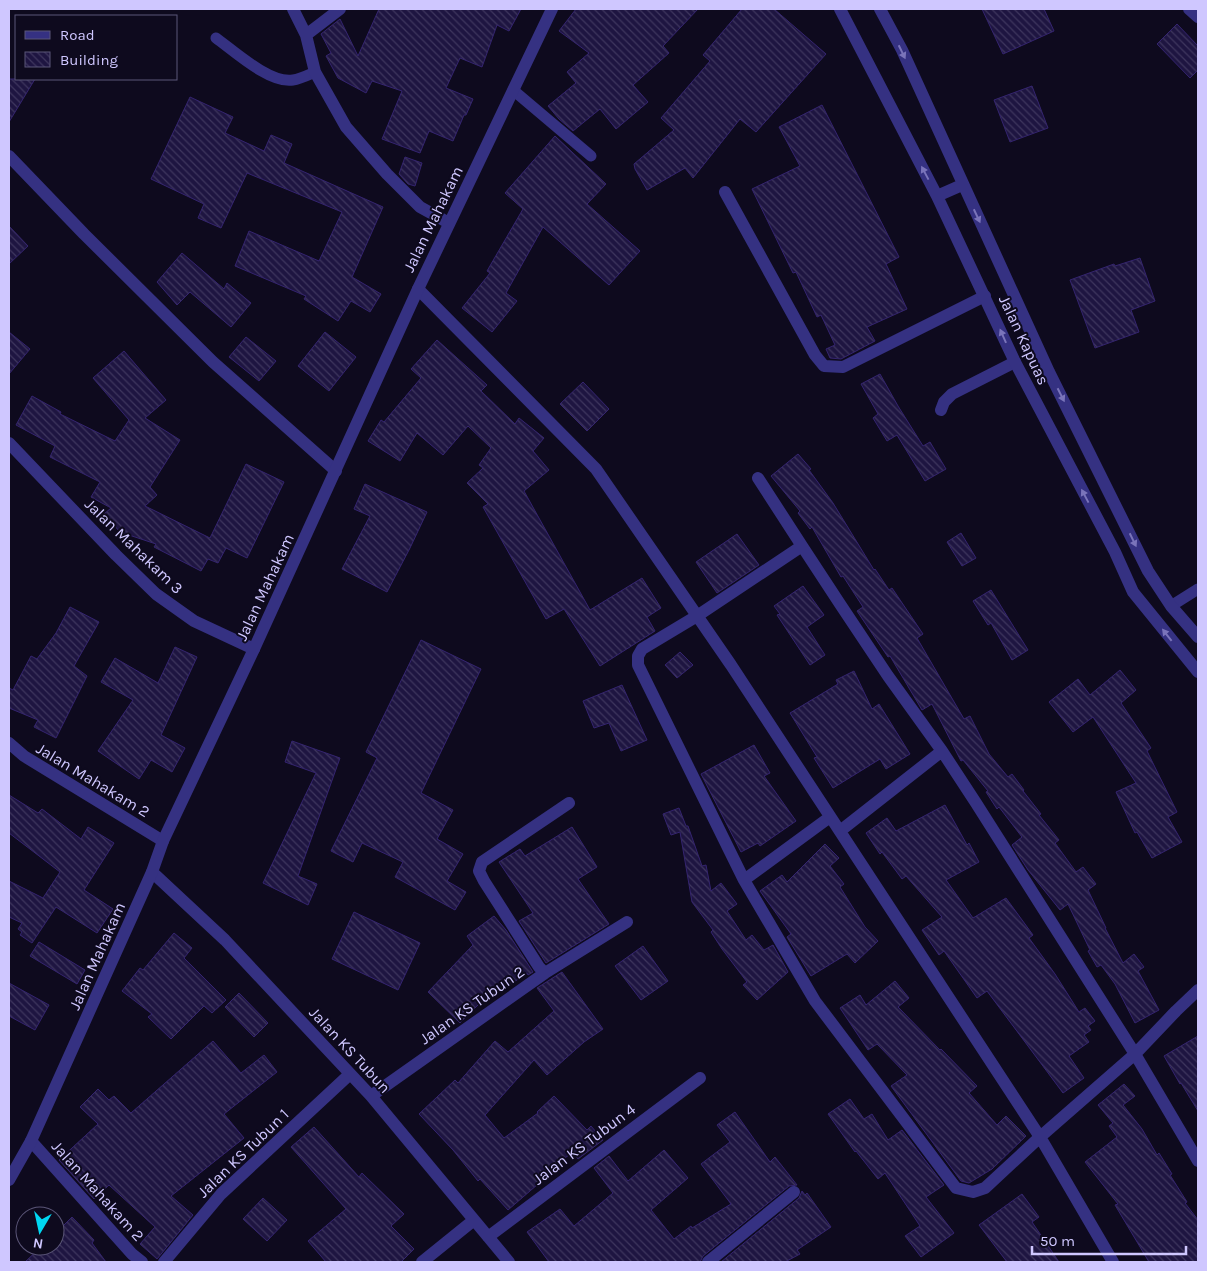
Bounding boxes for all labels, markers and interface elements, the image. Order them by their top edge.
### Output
legend [15,15,178,80]
text: Road [60,26,95,44]
one-way arrow [898,45,906,59]
text: Building [60,51,118,69]
street label: Jalan Mahakam [399,163,467,275]
one-way arrow [921,166,930,180]
one-way arrow [973,209,981,223]
street label: Jalan Kapuas [995,292,1053,388]
one-way arrow [998,329,1006,343]
one-way arrow [1057,388,1065,402]
one-way arrow [1081,489,1089,503]
street label: Jalan Mahakam 3 [81,494,187,598]
street label: Jalan Mahakam [232,531,298,643]
one-way arrow [1129,533,1137,547]
one-way arrow [1162,629,1173,642]
street label: Jalan Mahakam 2 [33,739,153,821]
street label: Jalan Mahakam [65,899,129,1013]
street label: Jalan KS Tubun 2 [416,962,528,1048]
street label: Jalan KS Tubun [305,1003,395,1097]
street label: Jalan KS Tubun 4 [529,1099,639,1189]
street label: Jalan KS Tubun 1 [193,1105,293,1201]
street label: Jalan Mahakam 2 [48,1137,148,1245]
north arrow [15,1206,65,1256]
scale bar [1032,1224,1186,1256]
text: 50 m [1040,1232,1075,1250]
text: N [32,1234,44,1253]

